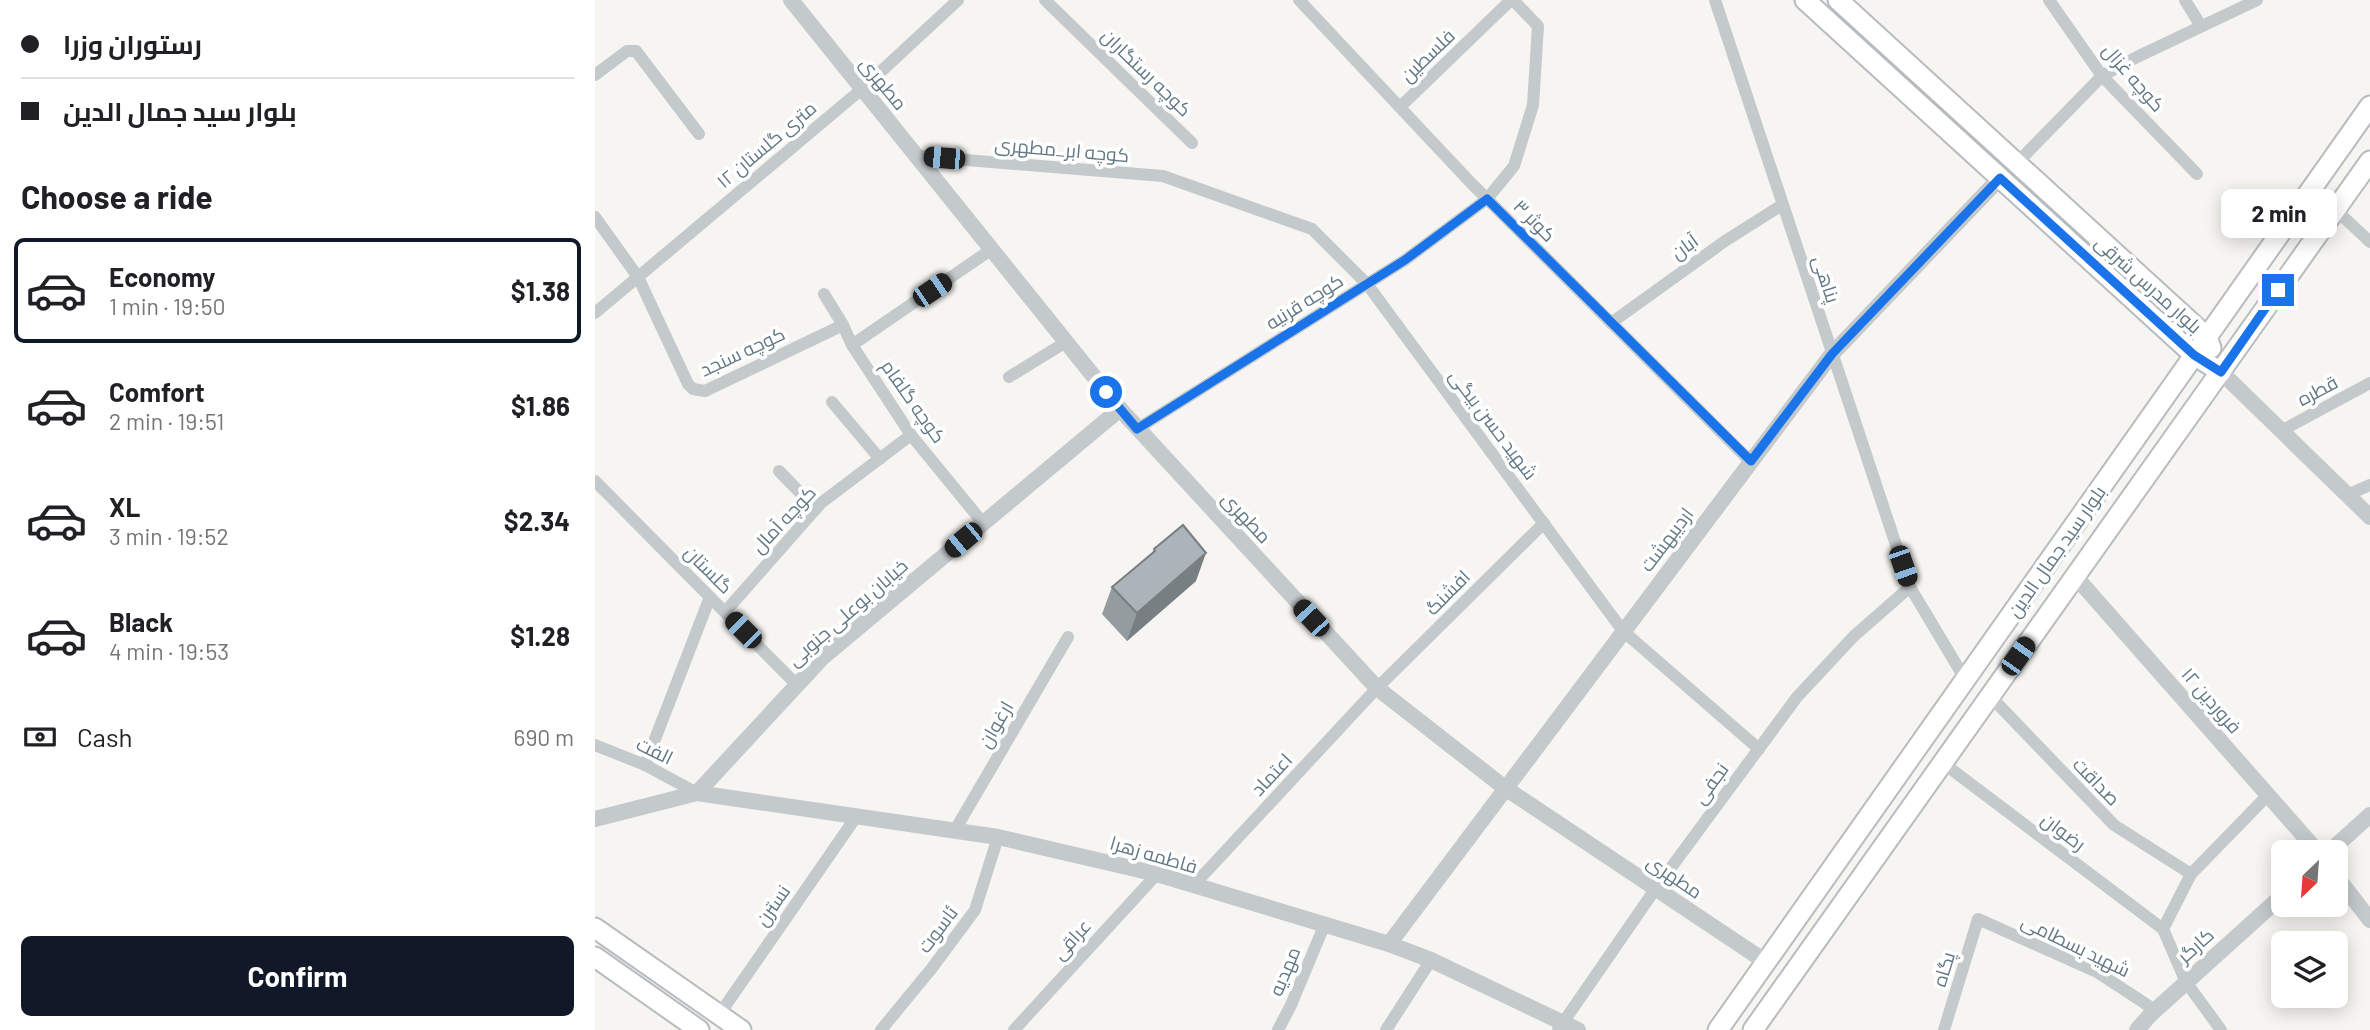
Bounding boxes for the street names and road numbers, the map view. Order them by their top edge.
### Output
street label: کوچه رستگاران [1096,23,1197,122]
street label: فلسطین [1395,24,1460,87]
street label: کوچه غزال [2097,38,2170,117]
street label: مطهری [855,52,912,115]
street label: ۱۲ متری گلستان [712,96,821,193]
street label: کوچه ابر_مطهری [994,132,1130,168]
street label: کوثر ۳ [1508,194,1561,247]
street label: آبان [1666,228,1703,264]
street label: بلوار مدرس شرقی [2090,230,2207,339]
street label: پناهی [1807,253,1845,306]
street label: کوچه قرنیه [1261,268,1348,336]
street label: کوچه سنجد [696,321,789,382]
street label: کوچه گلفام [874,355,951,449]
street label: شهید حسن بیگی [1444,364,1543,484]
street label: قطره [2293,370,2342,411]
street label: کوچه آمال [746,481,821,559]
street label: بلوار سید جمال الدین [2002,481,2111,622]
street label: مطهری [1217,487,1276,548]
street label: اردیبهشت [1634,502,1698,576]
street label: گلستان [679,540,738,599]
street label: خیابان بوعلی جنوبی [782,554,912,671]
street label: افشنگ [1420,565,1474,619]
street label: ۱۲ فروردین [2176,662,2247,738]
street label: ارغوان [973,697,1018,752]
street label: الفت [633,731,677,769]
street label: اعتماد [1246,748,1296,800]
street label: صداقت [2069,752,2125,810]
street label: نجفی [1687,758,1733,809]
street label: رضوان [2037,807,2091,856]
street label: فاطمه زهرا [1107,831,1200,878]
street label: مطهری [1642,849,1707,904]
street label: نسترن [750,880,795,931]
street label: ئاسوت [912,901,963,957]
street label: شهید بسطامی [2017,909,2134,982]
street label: عراقی [1047,914,1096,965]
street label: کارگر [2171,923,2219,969]
street label: مهدیه [1263,943,1305,999]
street label: پگاه [1927,949,1961,990]

